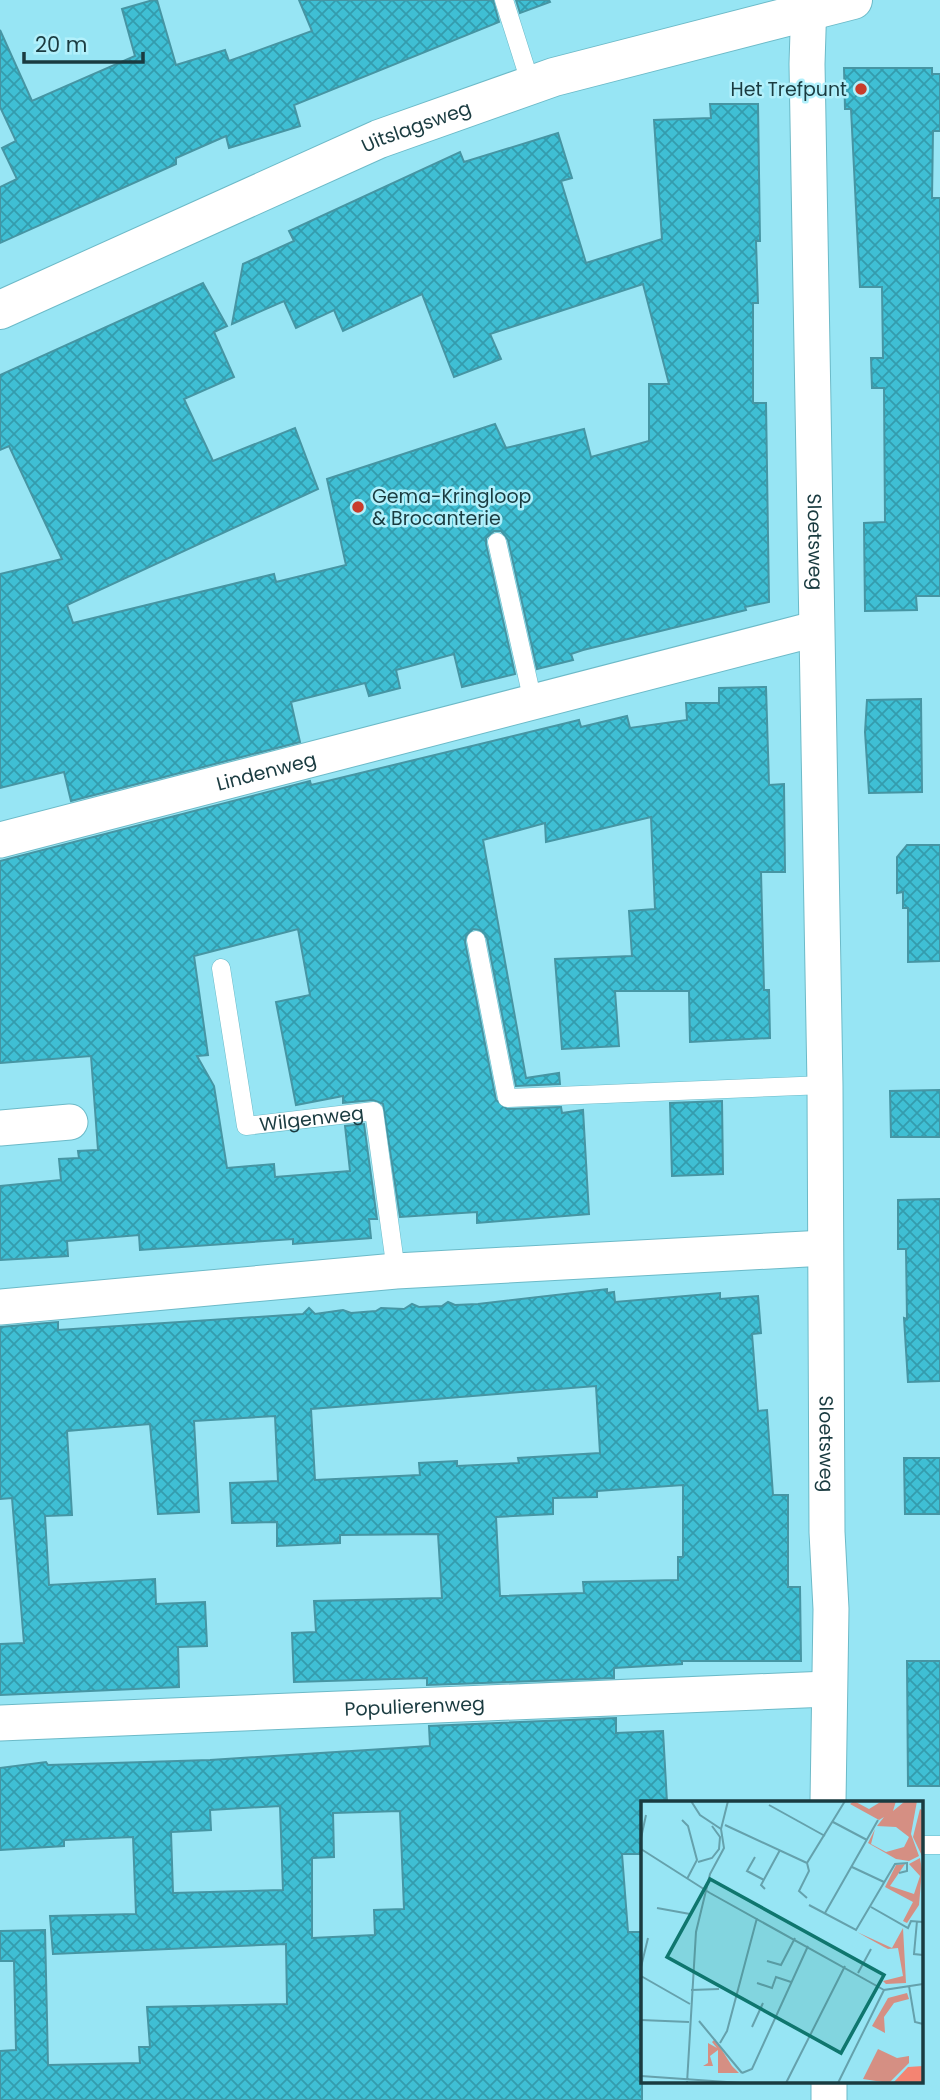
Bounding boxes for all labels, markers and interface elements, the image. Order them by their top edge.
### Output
scale bar [24,21,144,65]
text: 20 m [35,30,88,59]
place label: Het Trefpunt [731,76,847,103]
marker: Het Trefpunt [853,81,869,97]
street label: Uitslagsweg [357,94,475,159]
place label: Gema-Kringloop & Brocanterie [372,483,532,532]
street label: Sloetsweg [801,493,829,591]
marker: Gema-Kringloop & Brocanterie [350,499,366,515]
street label: Lindenweg [214,746,319,797]
street label: Wilgenweg [258,1099,365,1138]
street label: Sloetsweg [812,1395,840,1492]
street label: Populierenweg [344,1690,485,1723]
inset map [641,1801,922,2082]

